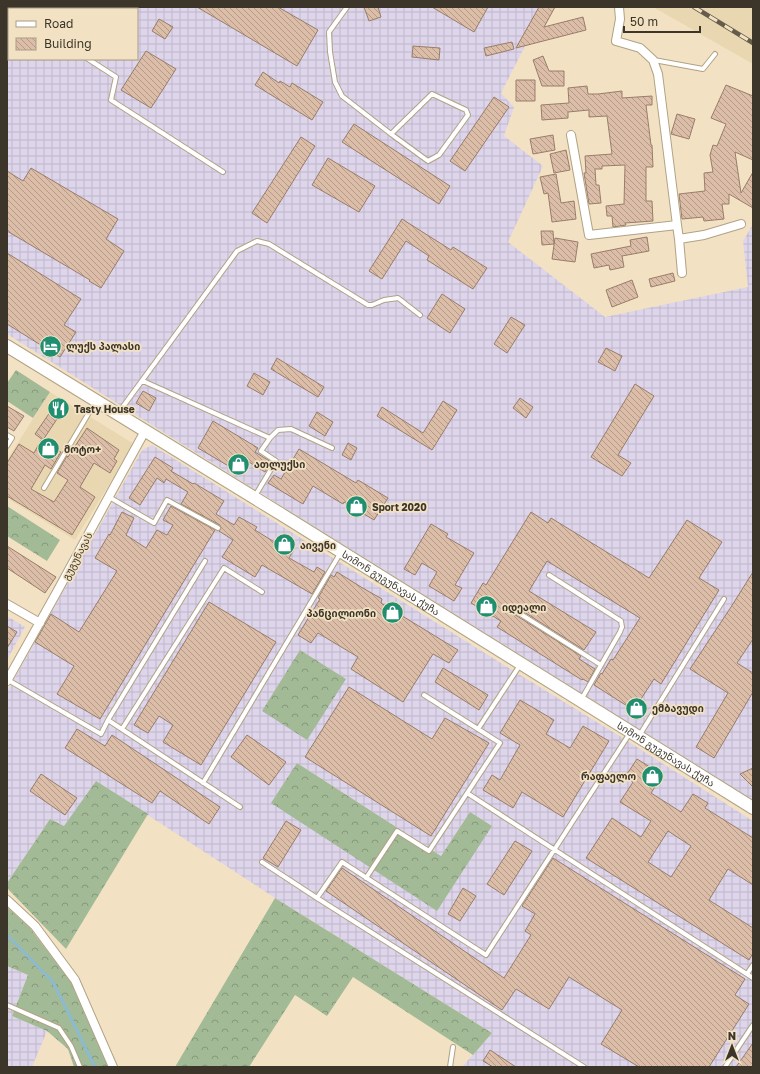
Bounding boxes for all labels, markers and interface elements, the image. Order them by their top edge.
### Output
legend [8,8,138,60]
scale bar [624,8,700,34]
text: 50 m [630,14,658,29]
text: Road [44,16,73,31]
text: Building [44,36,92,51]
hotel icon: ლუქს პალასი [38,333,64,359]
place label: ლუქს პალასი [66,340,140,353]
restaurant icon: Tasty House [45,396,71,422]
place label: Tasty House [74,403,135,415]
shop icon: მოტო+ [35,436,61,462]
place label: მოტო+ [64,443,101,456]
shop icon: ათლუქსი [225,451,251,477]
place label: ათლუქსი [254,458,305,471]
shop icon: Sport 2020 [344,494,370,520]
place label: Sport 2020 [372,501,427,513]
street label: გუგუნავას [59,530,95,582]
shop icon: აივენი [271,532,297,558]
place label: აივენი [300,539,336,552]
street label: სიმონ გუგუნავას ქუჩა [340,548,442,618]
shop icon: იდეალი [474,594,500,620]
shop icon: პანცილიონი [379,600,405,626]
place label: იდეალი [502,601,546,614]
place label: პანცილიონი [306,607,376,620]
shop icon: ემბავუდი [623,695,649,721]
place label: ემბავუდი [652,702,704,715]
street label: სიმონ გუგუნავას ქუჩა [615,719,717,789]
shop icon: რაფაელო [639,763,665,789]
place label: რაფაელო [581,770,636,783]
north arrow [712,1026,752,1066]
text: N [728,1029,736,1042]

